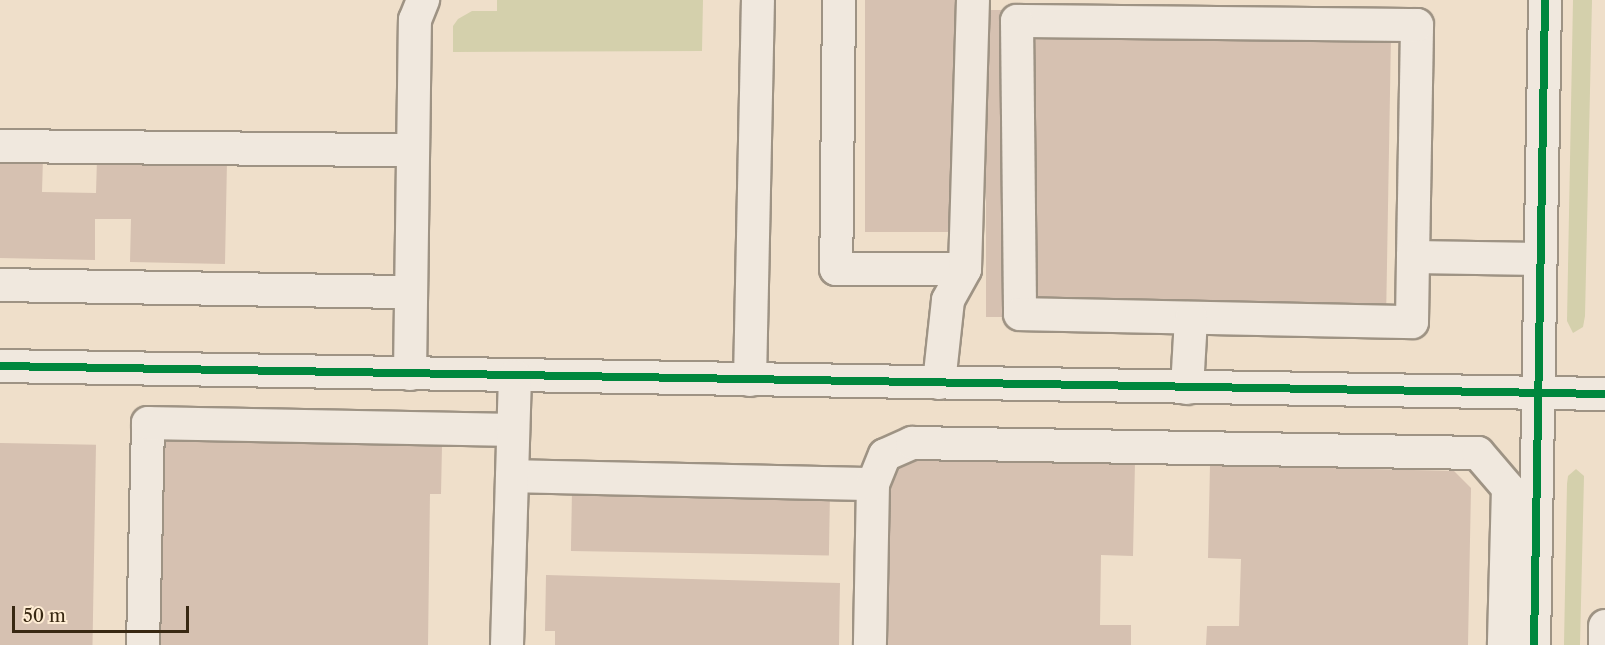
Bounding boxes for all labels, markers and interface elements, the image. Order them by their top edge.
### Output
scale bar [15,594,192,632]
text: 50 m [23,605,66,627]

